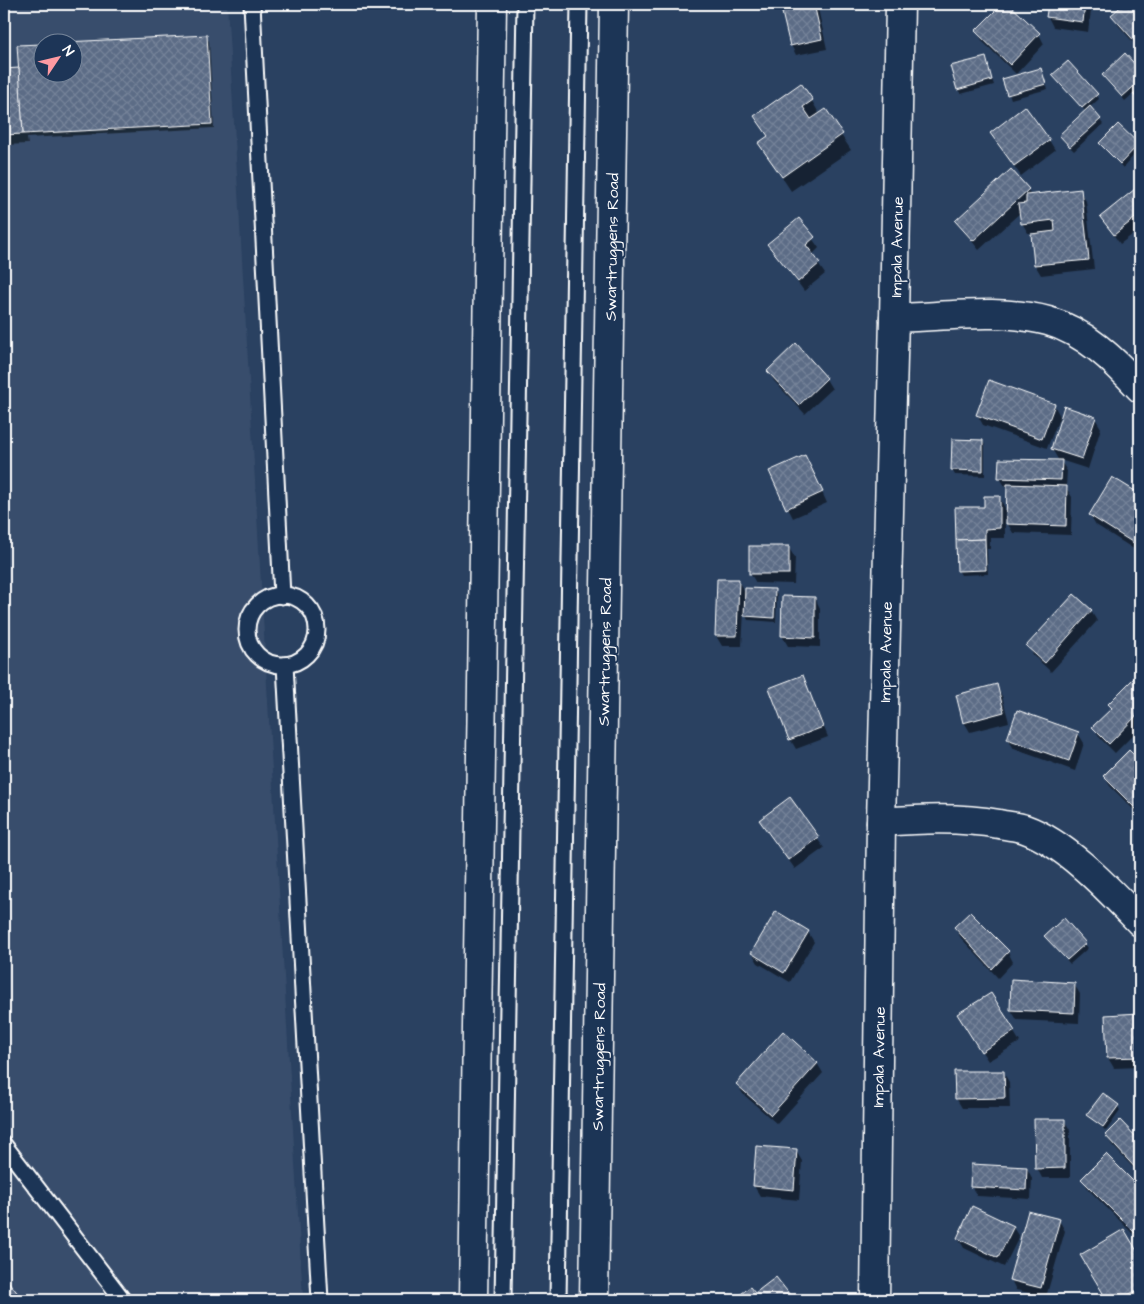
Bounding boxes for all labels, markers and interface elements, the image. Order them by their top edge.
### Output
north arrow [32,32,82,82]
text: N [57,42,79,61]
street label: Swartruggens Road [600,173,625,321]
street label: Impala Avenue [885,196,909,298]
street label: Swartruggens Road [593,578,618,726]
street label: Impala Avenue [874,601,898,703]
street label: Swartruggens Road [587,983,612,1131]
street label: Impala Avenue [867,1006,891,1108]

